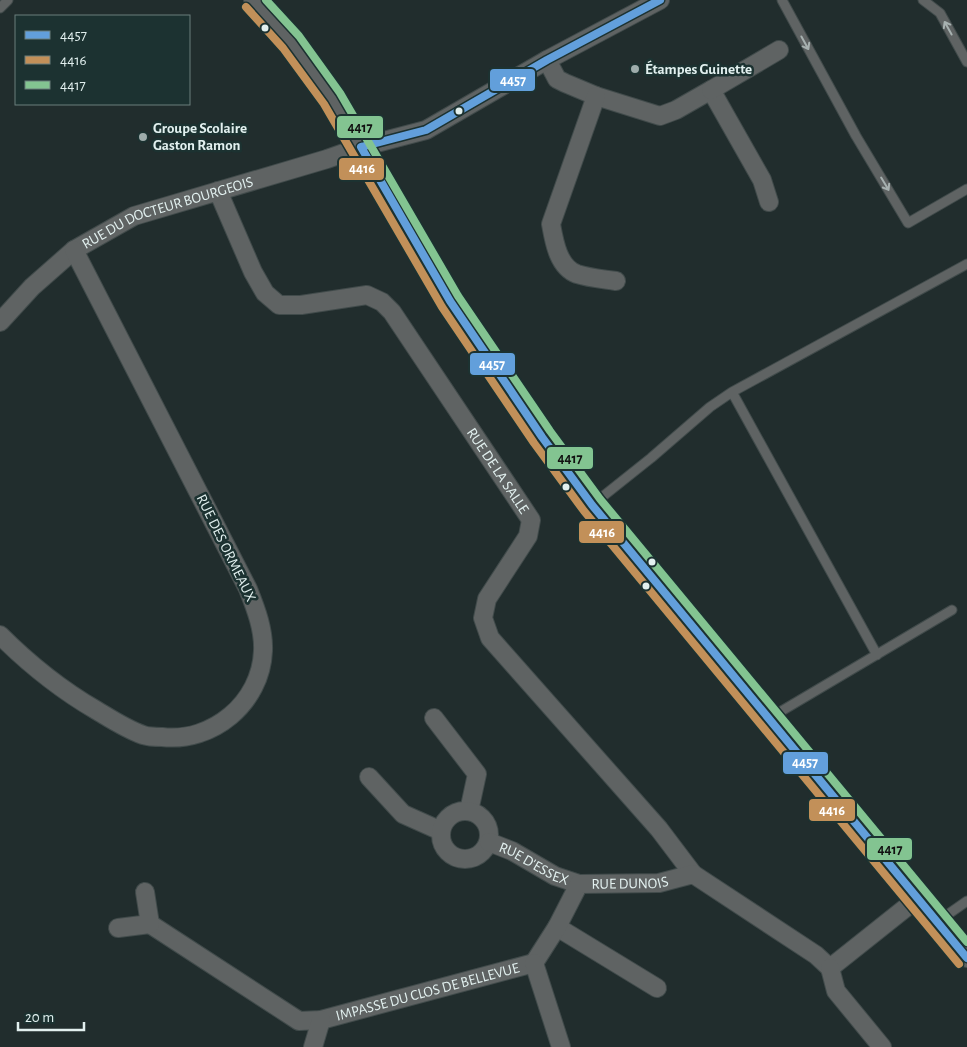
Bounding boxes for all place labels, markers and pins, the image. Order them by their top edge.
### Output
unlabelled marker [260,23,270,33]
place label: Étampes Guinette [645,60,752,77]
marker: Étampes Guinette [629,63,641,75]
unlabelled marker [454,106,464,116]
place label: Groupe Scolaire Gaston Ramon [153,121,247,153]
marker: Groupe Scolaire Gaston Ramon [137,131,149,143]
unlabelled marker [561,482,571,492]
unlabelled marker [647,557,657,567]
unlabelled marker [641,581,651,591]

